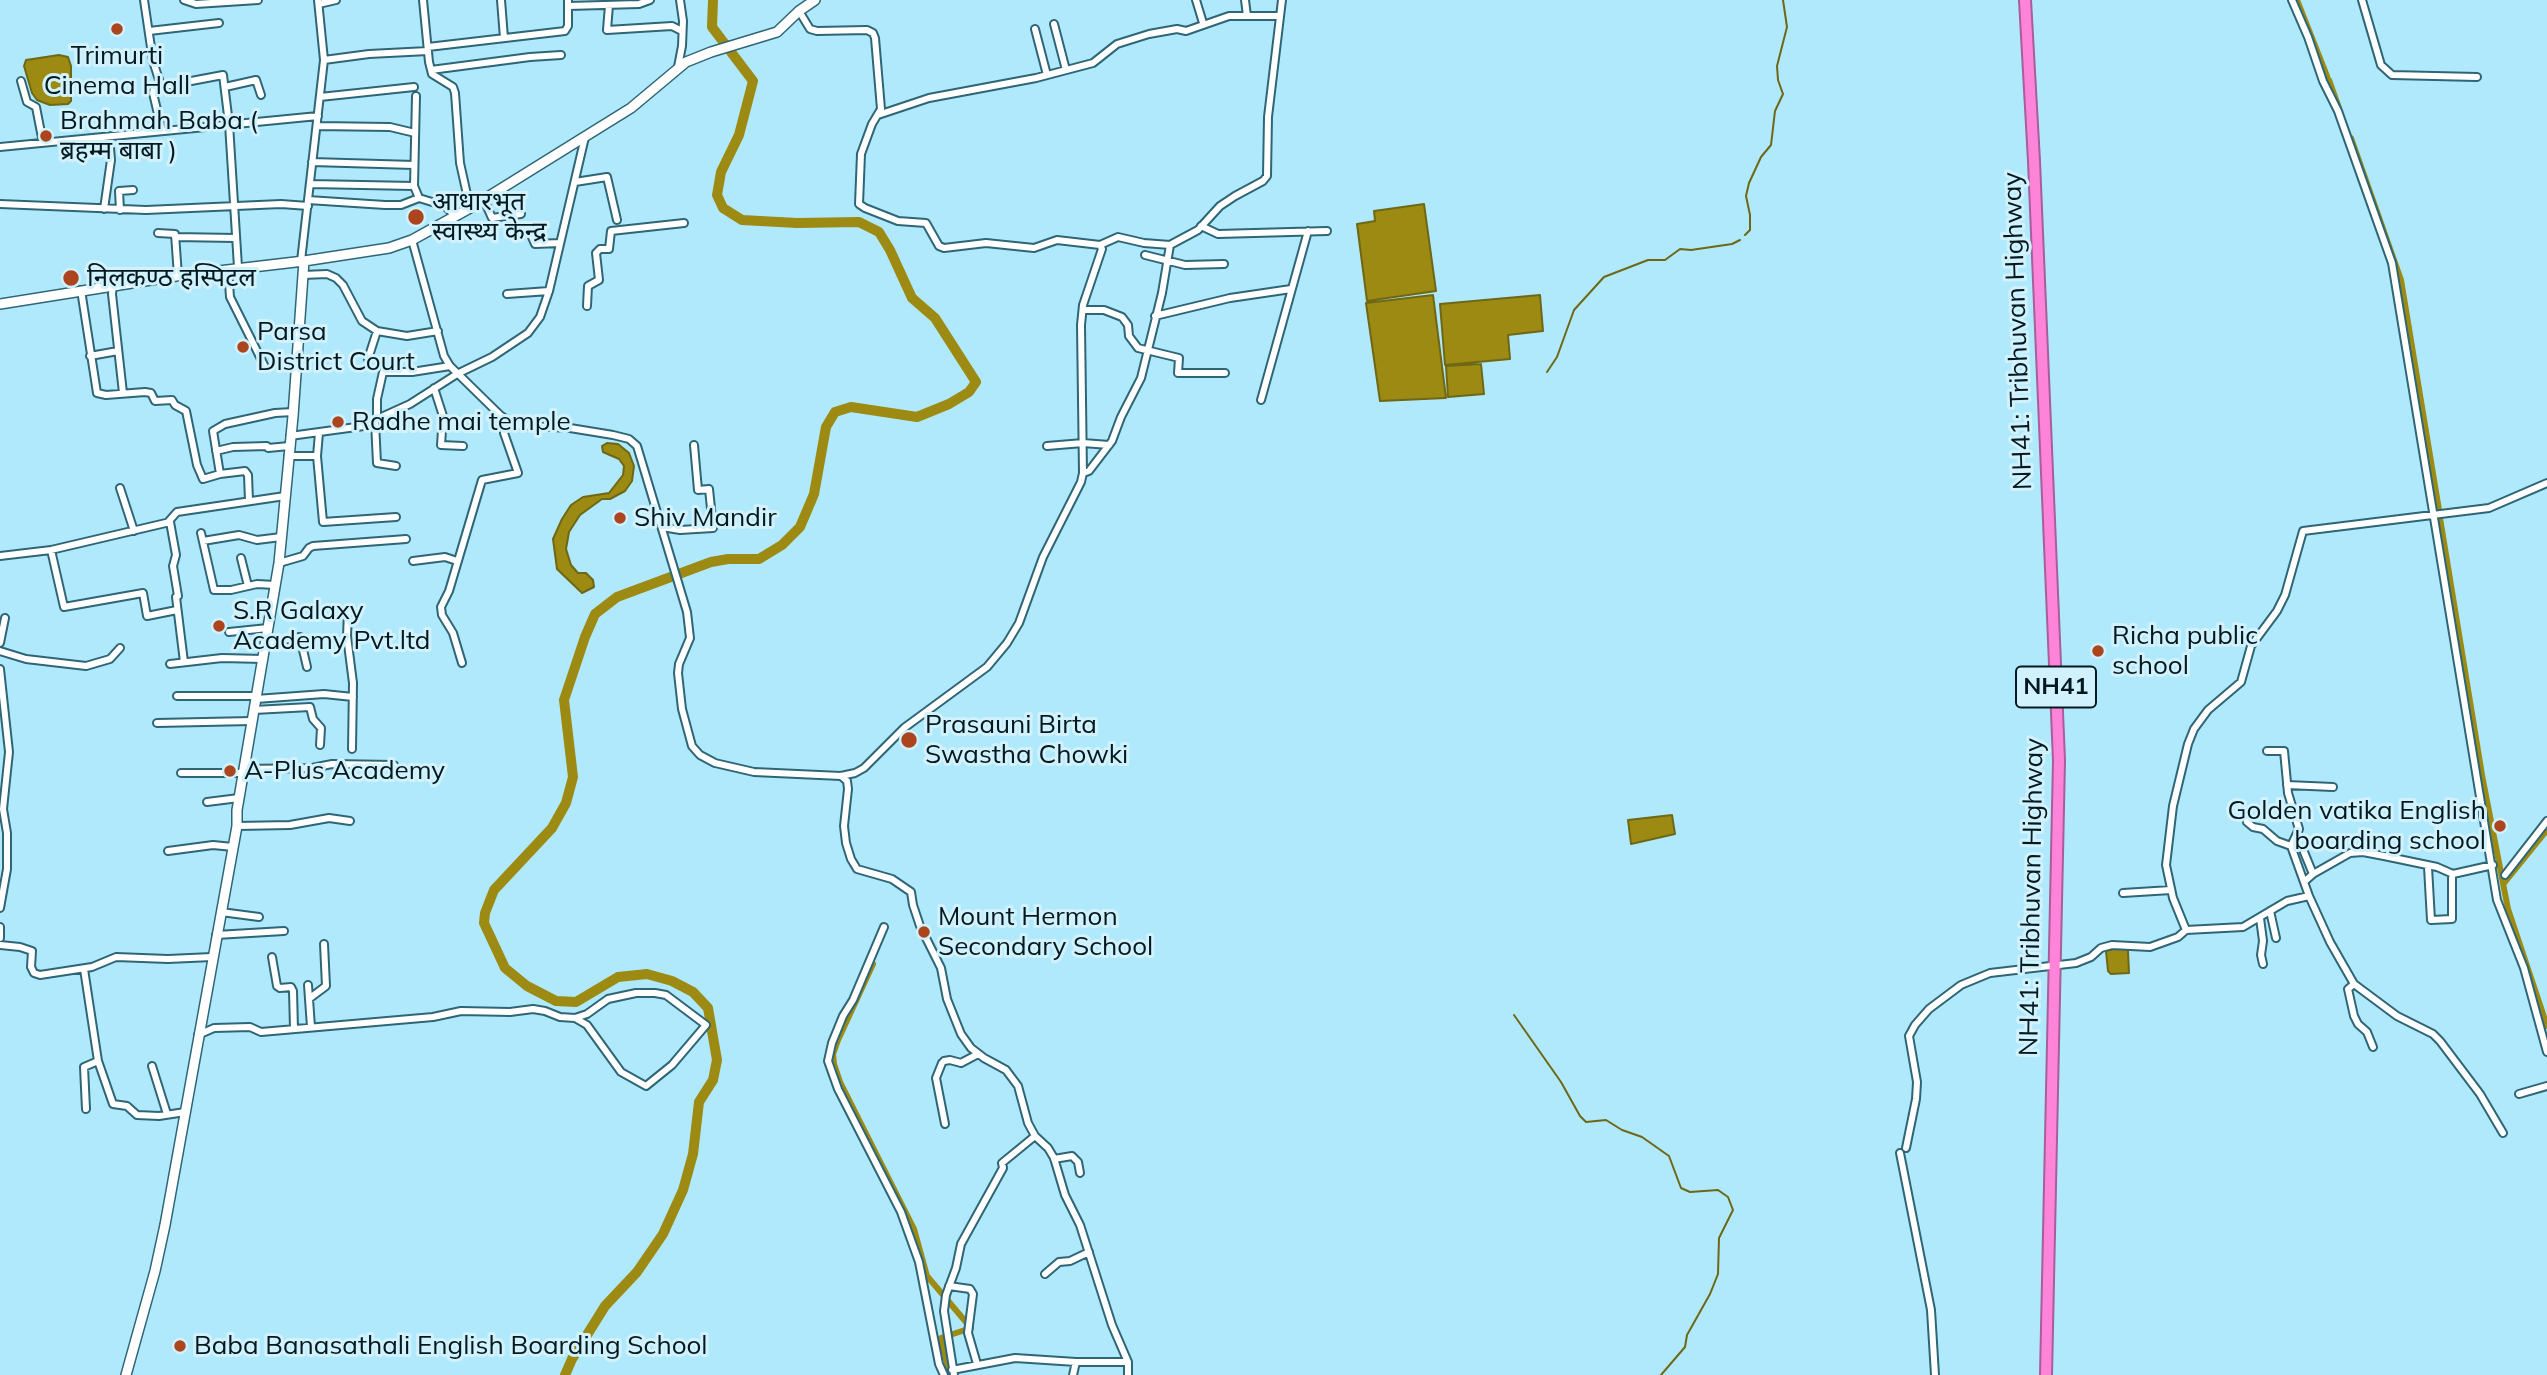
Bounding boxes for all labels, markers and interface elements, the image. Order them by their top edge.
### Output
marker: Trimurti Cinema Hall [109,21,125,37]
place label: Trimurti Cinema Hall [44,40,190,102]
place label: Brahmah Baba ( ब्रहम्म बाबा ) [60,105,258,166]
marker: Brahmah Baba ( ब्रहम्म बाबा ) [38,128,54,144]
street label: NH41: Tribhuvan Highway [1997,172,2039,490]
place label: आधारभूत स्वास्थ्य केन्द्र [432,186,547,248]
marker: आधारभूत स्वास्थ्य केन्द्र [406,207,426,227]
place label: निलकण्ठ हस्पिटल [87,262,256,294]
marker: निलकण्ठ हस्पिटल [61,268,81,288]
place label: Parsa District Court [257,316,415,378]
marker: Parsa District Court [235,339,251,355]
place label: Radhe mai temple [352,406,571,438]
marker: Radhe mai temple [330,414,346,430]
place label: Shiv Mandir [634,502,777,534]
marker: Shiv Mandir [612,510,628,526]
place label: S.R Galaxy Academy Pvt.ltd [233,595,430,656]
marker: S.R Galaxy Academy Pvt.ltd [211,618,227,634]
place label: Richa public school [2112,620,2258,682]
marker: Richa public school [2090,643,2106,659]
road number: NH41 [2016,666,2096,708]
place label: Prasauni Birta Swastha Chowki [925,709,1128,770]
marker: Prasauni Birta Swastha Chowki [899,730,919,750]
street label: NH41: Tribhuvan Highway [2014,738,2050,1056]
place label: A-Plus Academy [244,755,445,787]
marker: A-Plus Academy [222,763,238,779]
place label: Golden vatika English boarding school [2227,795,2486,856]
marker: Golden vatika English boarding school [2492,818,2508,834]
place label: Mount Hermon Secondary School [938,901,1153,962]
marker: Mount Hermon Secondary School [916,924,932,940]
place label: Baba Banasathali English Boarding School [194,1330,708,1362]
marker: Baba Banasathali English Boarding School [172,1338,188,1354]

